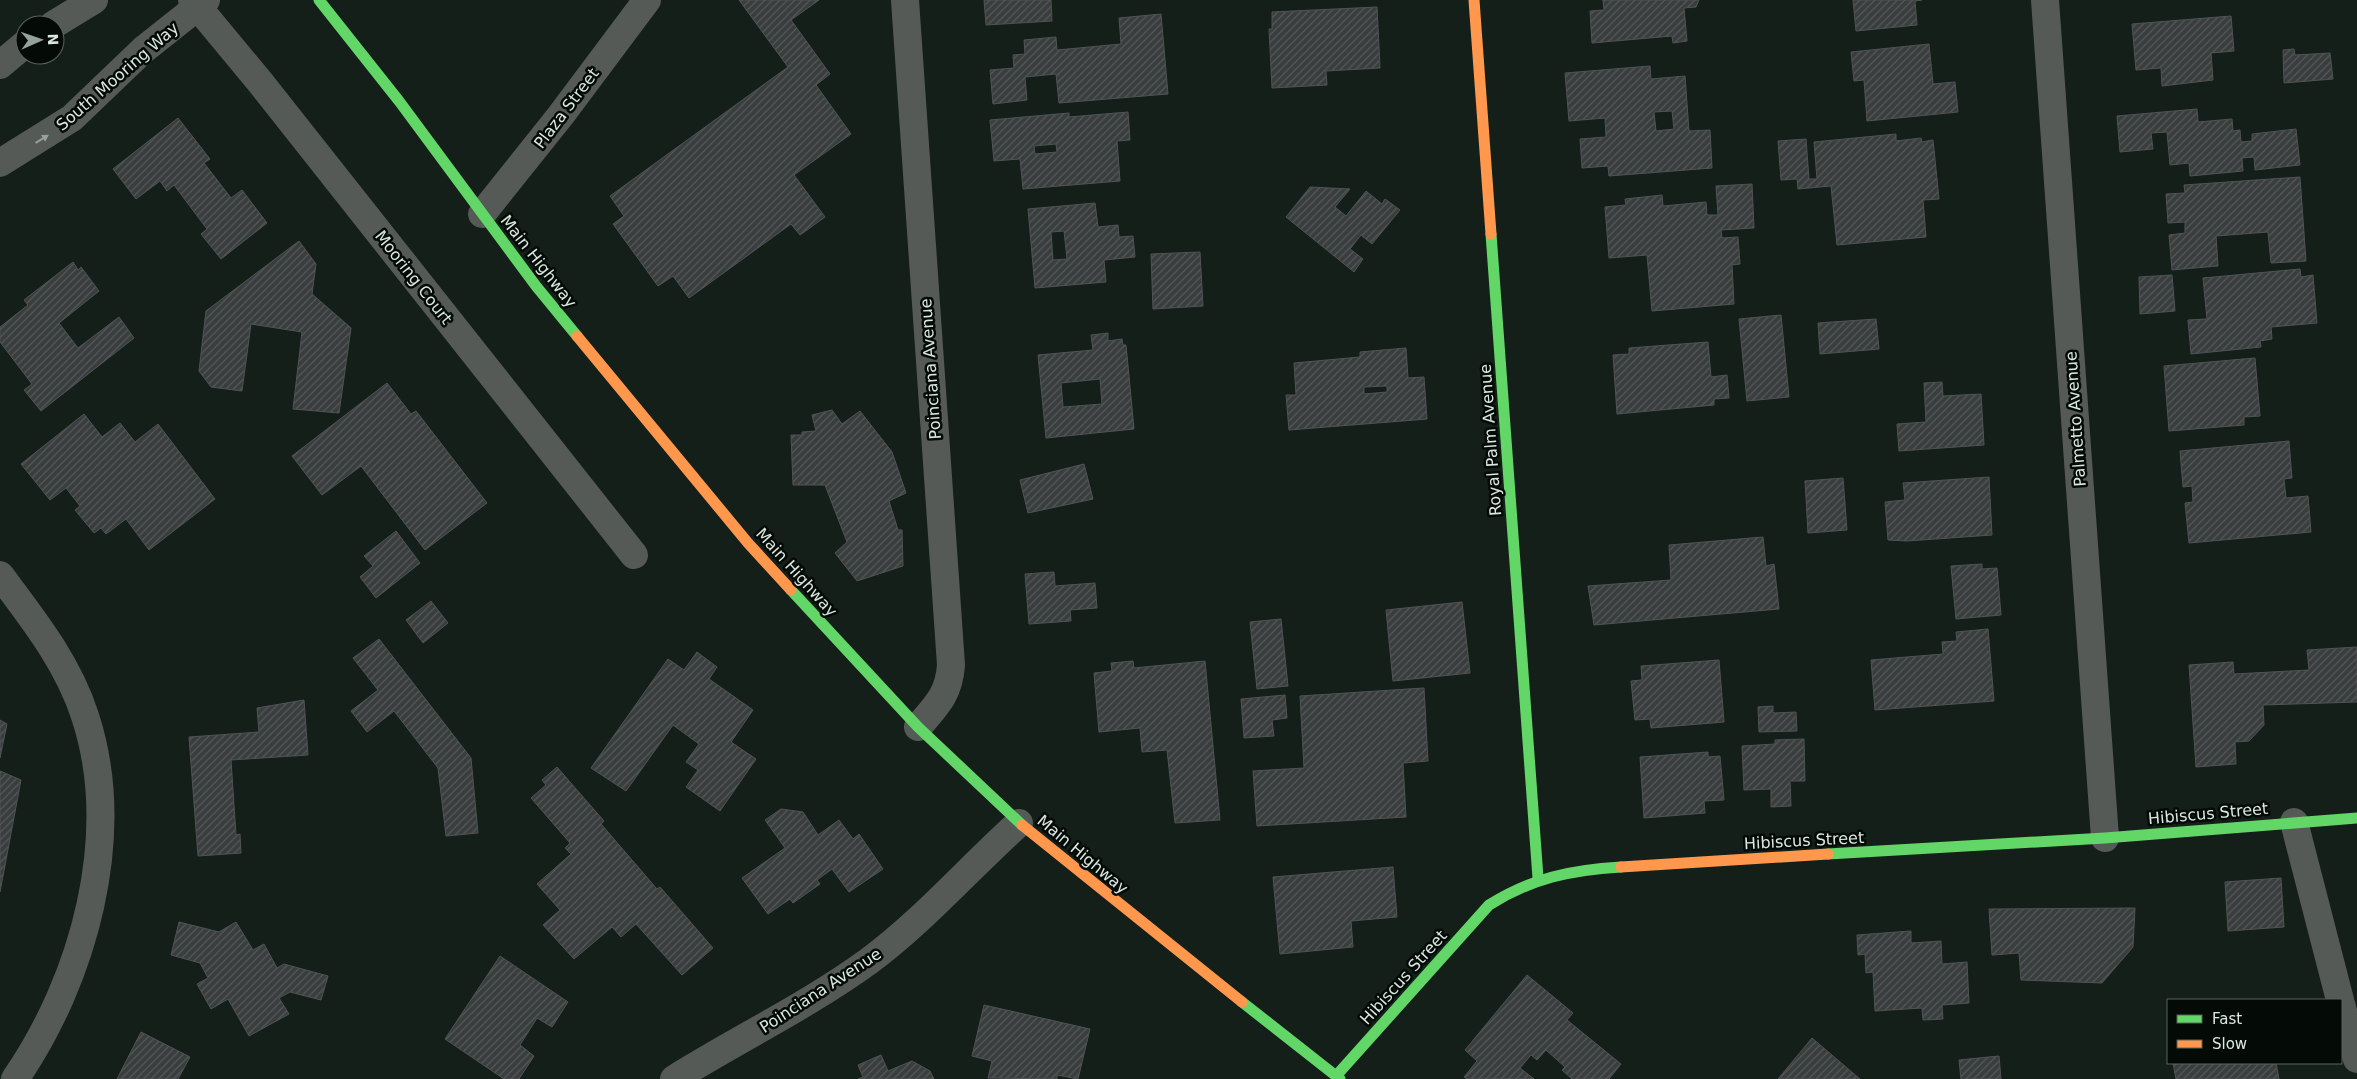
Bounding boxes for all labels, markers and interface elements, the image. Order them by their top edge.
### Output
north arrow [15,15,65,65]
street label: South Mooring Way [52,18,182,135]
text: N [45,33,61,46]
street label: Plaza Street [530,64,603,152]
one-way arrow [36,134,49,143]
street label: Main Highway [497,211,581,311]
street label: Mooring Court [371,227,456,328]
street label: Poinciana Avenue [916,298,945,440]
street label: Palmetto Avenue [2061,351,2090,487]
street label: Royal Palm Avenue [1476,363,1505,517]
street label: Main Highway [752,524,841,620]
street label: Hibiscus Street [2147,799,2269,828]
street label: Main Highway [1034,811,1132,898]
street label: Hibiscus Street [1743,828,1865,853]
street label: Hibiscus Street [1356,926,1451,1028]
street label: Poinciana Avenue [756,944,885,1037]
legend [2167,999,2342,1064]
text: Fast [2212,1010,2242,1028]
text: Slow [2212,1035,2247,1053]

